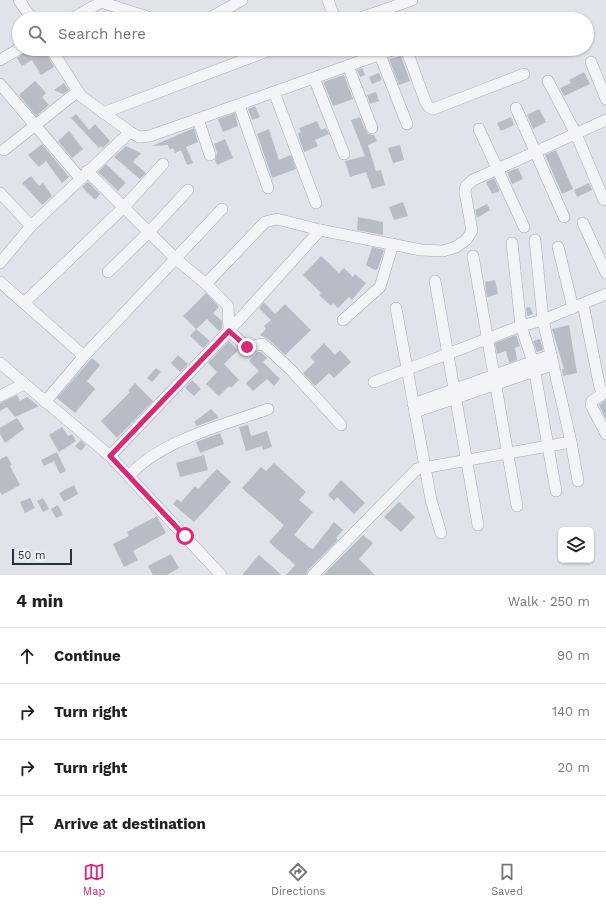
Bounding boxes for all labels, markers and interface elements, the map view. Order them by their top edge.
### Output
search box [12,12,594,56]
icon: search [26,23,48,45]
text: Search here [58,25,146,43]
route end [238,338,256,356]
route start [176,527,194,545]
map controls [558,527,594,563]
button: layers [558,527,594,563]
scale bar [12,547,72,566]
text: 50 m [18,549,45,562]
text: 4 min [16,591,63,611]
text: Walk · 250 m [508,594,590,609]
icon: ahead [16,645,38,667]
text: Continue [54,647,121,665]
text: 90 m [557,648,590,663]
icon: right [16,701,38,723]
text: Turn right [54,703,127,721]
text: 140 m [552,704,590,719]
icon: right [16,757,38,779]
text: Turn right [54,759,127,777]
text: 20 m [558,760,590,775]
icon: arrive [16,813,38,835]
text: Arrive at destination [54,815,206,833]
tab: Map [83,861,105,898]
tab: Directions [271,861,325,898]
tab: Saved [491,861,523,898]

